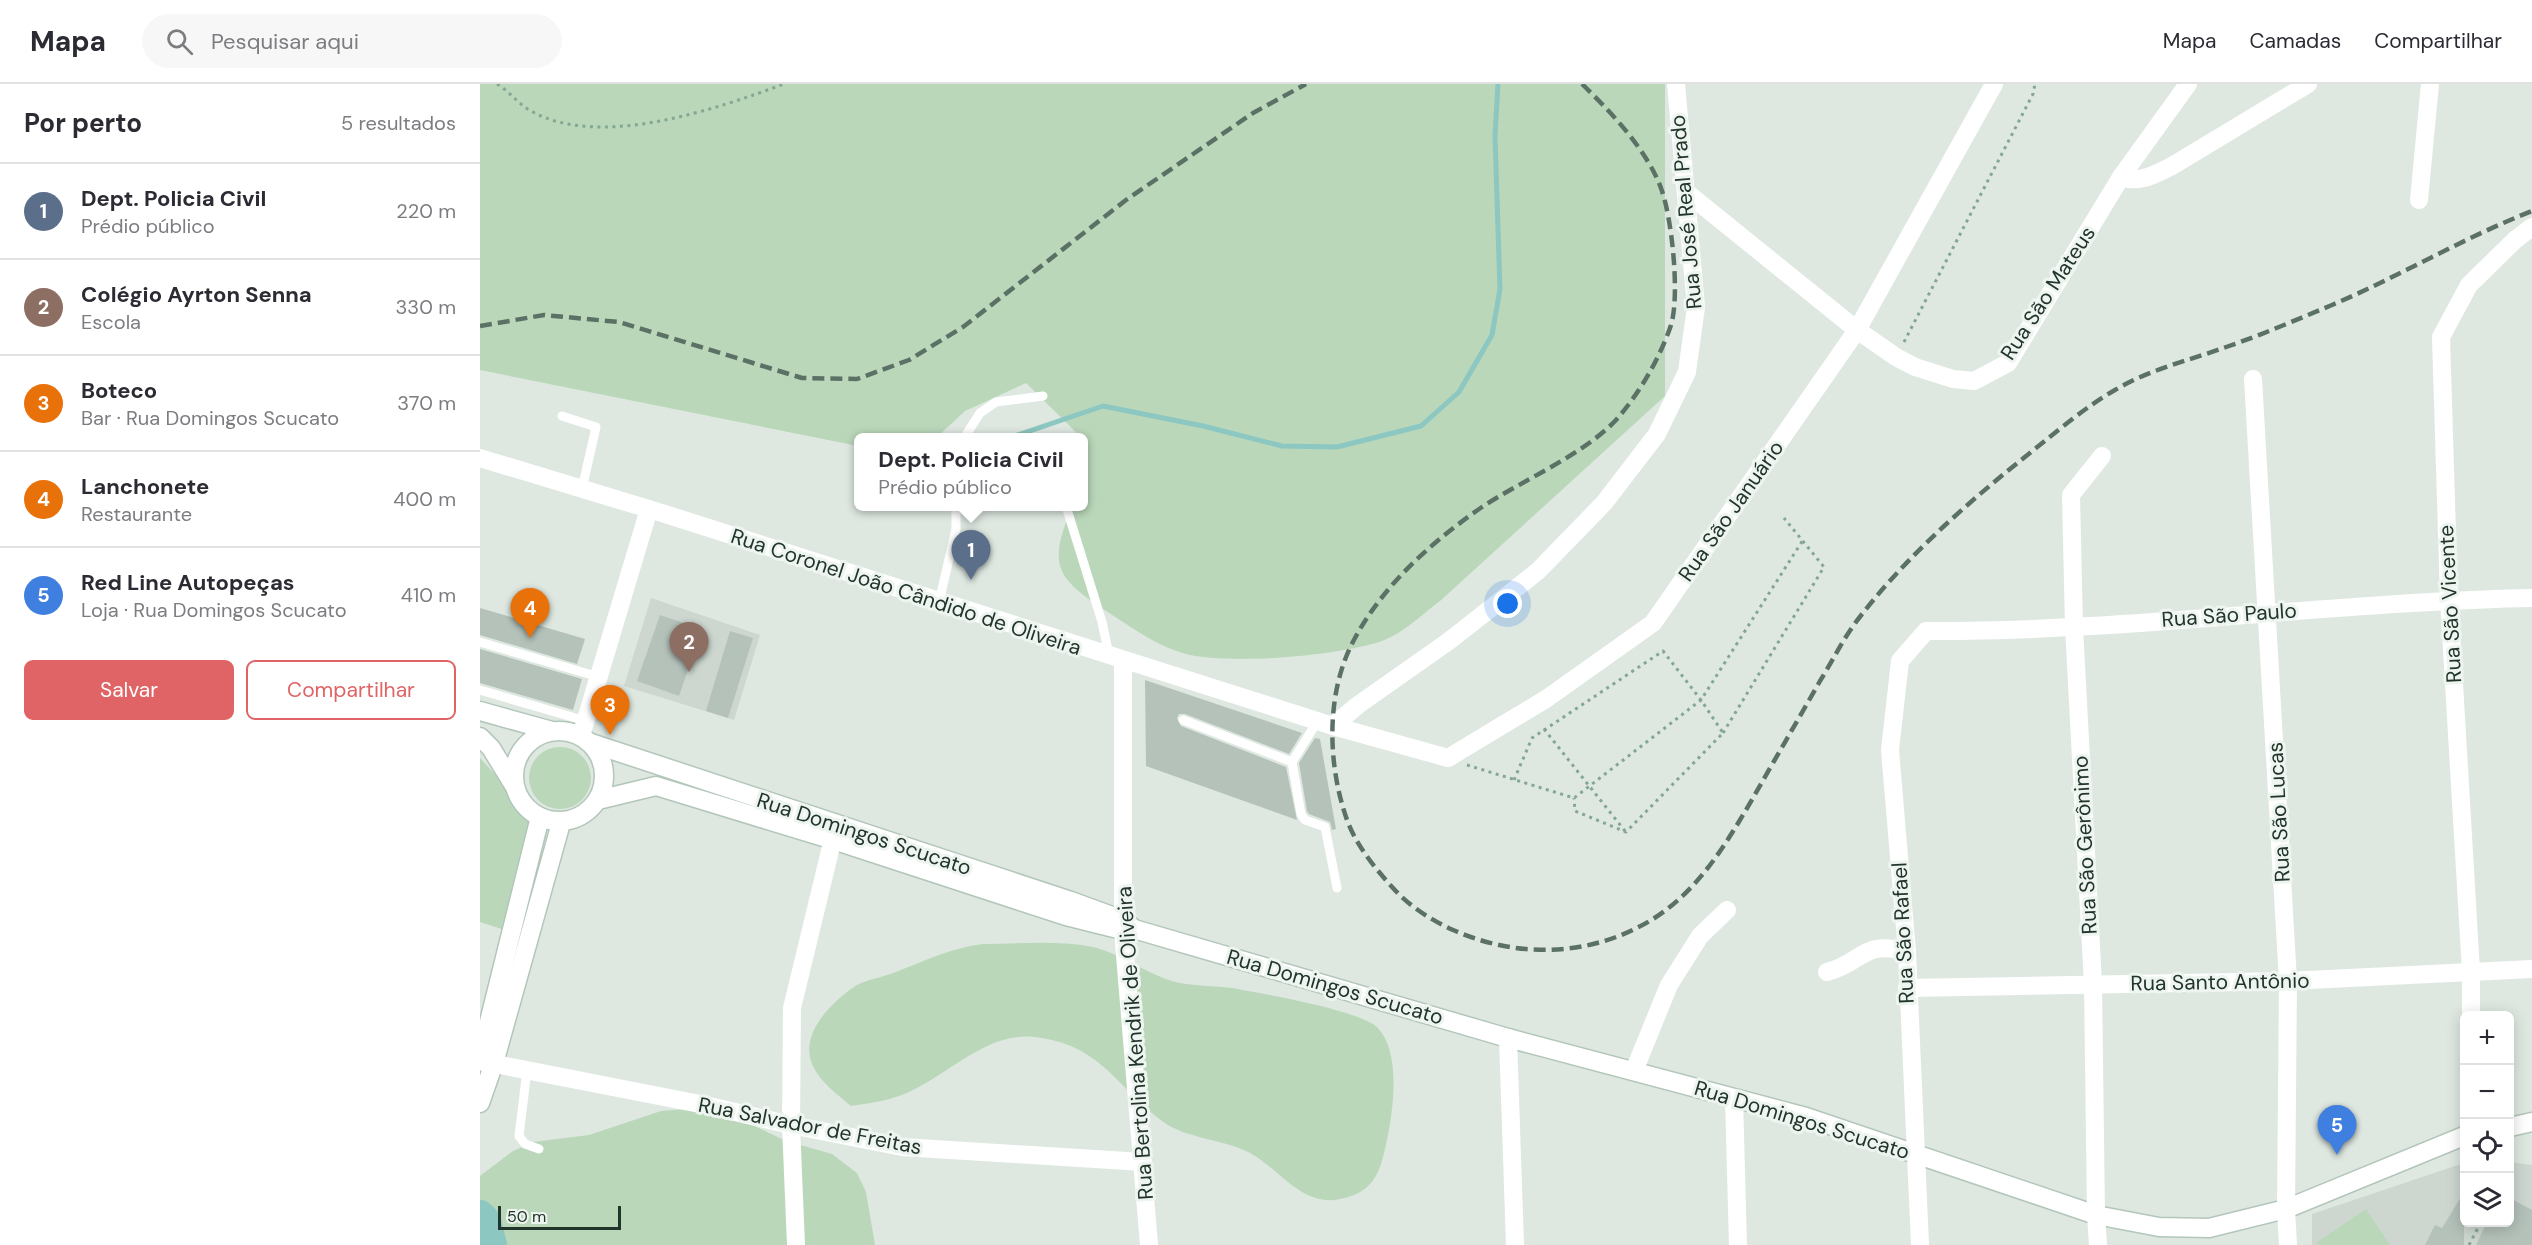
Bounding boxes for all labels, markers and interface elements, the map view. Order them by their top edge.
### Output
search box [142,14,562,68]
text: Mapa [30,23,106,60]
icon: search [163,25,196,58]
text: Pesquisar aqui [211,27,359,56]
text: Mapa [2163,27,2216,55]
text: Camadas [2249,27,2341,55]
text: Compartilhar [2374,27,2502,55]
text: Por perto [24,106,142,140]
text: 5 resultados [341,110,456,136]
street label: Rua José Real Prado [1664,114,1708,310]
text: Dept. Policia Civil [81,184,266,213]
text: 1 [40,198,47,224]
text: 220 m [396,198,456,224]
text: Prédio público [81,213,215,239]
street label: Rua São Mateus [1994,221,2102,365]
text: Colégio Ayrton Senna [81,280,312,309]
text: 2 [38,294,49,320]
text: 330 m [396,294,456,320]
text: Escola [81,309,141,335]
text: Boteco [81,376,157,405]
text: 3 [37,390,50,416]
text: 370 m [397,390,456,416]
text: Bar · Rua Domingos Scucato [81,405,339,431]
popup [854,433,1088,511]
street label: Rua São Januário [1672,435,1790,587]
text: Dept. Policia Civil [878,445,1064,474]
text: Lanchonete [81,472,209,501]
text: Prédio público [878,474,1012,500]
text: 4 [37,486,50,512]
text: 400 m [393,486,456,512]
text: Restaurante [81,501,192,527]
street label: Rua Coronel João Cândido de Oliveira [727,522,1085,662]
street label: Rua São Vicente [2432,524,2468,684]
pin: 1 [952,530,990,580]
text: Red Line Autopeças [81,568,295,597]
text: 5 [37,582,50,608]
text: 410 m [401,582,456,608]
pin: 4 [511,588,550,638]
your location [1493,589,1522,618]
street label: Rua São Paulo [2160,596,2298,634]
text: Loja · Rua Domingos Scucato [81,597,347,623]
pin: 2 [670,622,708,672]
button: Salvar [24,660,234,720]
button: Compartilhar [246,660,456,720]
pin: 3 [590,686,630,735]
street label: Rua São Lucas [2261,741,2297,883]
street label: Rua São Gerônimo [2066,755,2104,935]
street label: Rua Domingos Scucato [753,786,975,882]
street label: Rua São Rafael [1885,862,1921,1004]
street label: Rua Bertolina Kendrik de Oliveira [1110,885,1160,1201]
street label: Rua Domingos Scucato [1224,943,1446,1031]
street label: Rua Santo Antônio [2130,966,2310,998]
map controls [2460,1011,2514,1227]
button: + [2460,1011,2514,1065]
button: − [2460,1065,2514,1119]
street label: Rua Domingos Scucato [1691,1074,1913,1166]
street label: Rua Salvador de Freitas [696,1091,924,1161]
pin: 5 [2318,1106,2356,1155]
button: locate [2460,1119,2514,1173]
button: layers [2460,1173,2514,1227]
scale bar [498,1203,621,1230]
text: 50 m [507,1206,546,1227]

